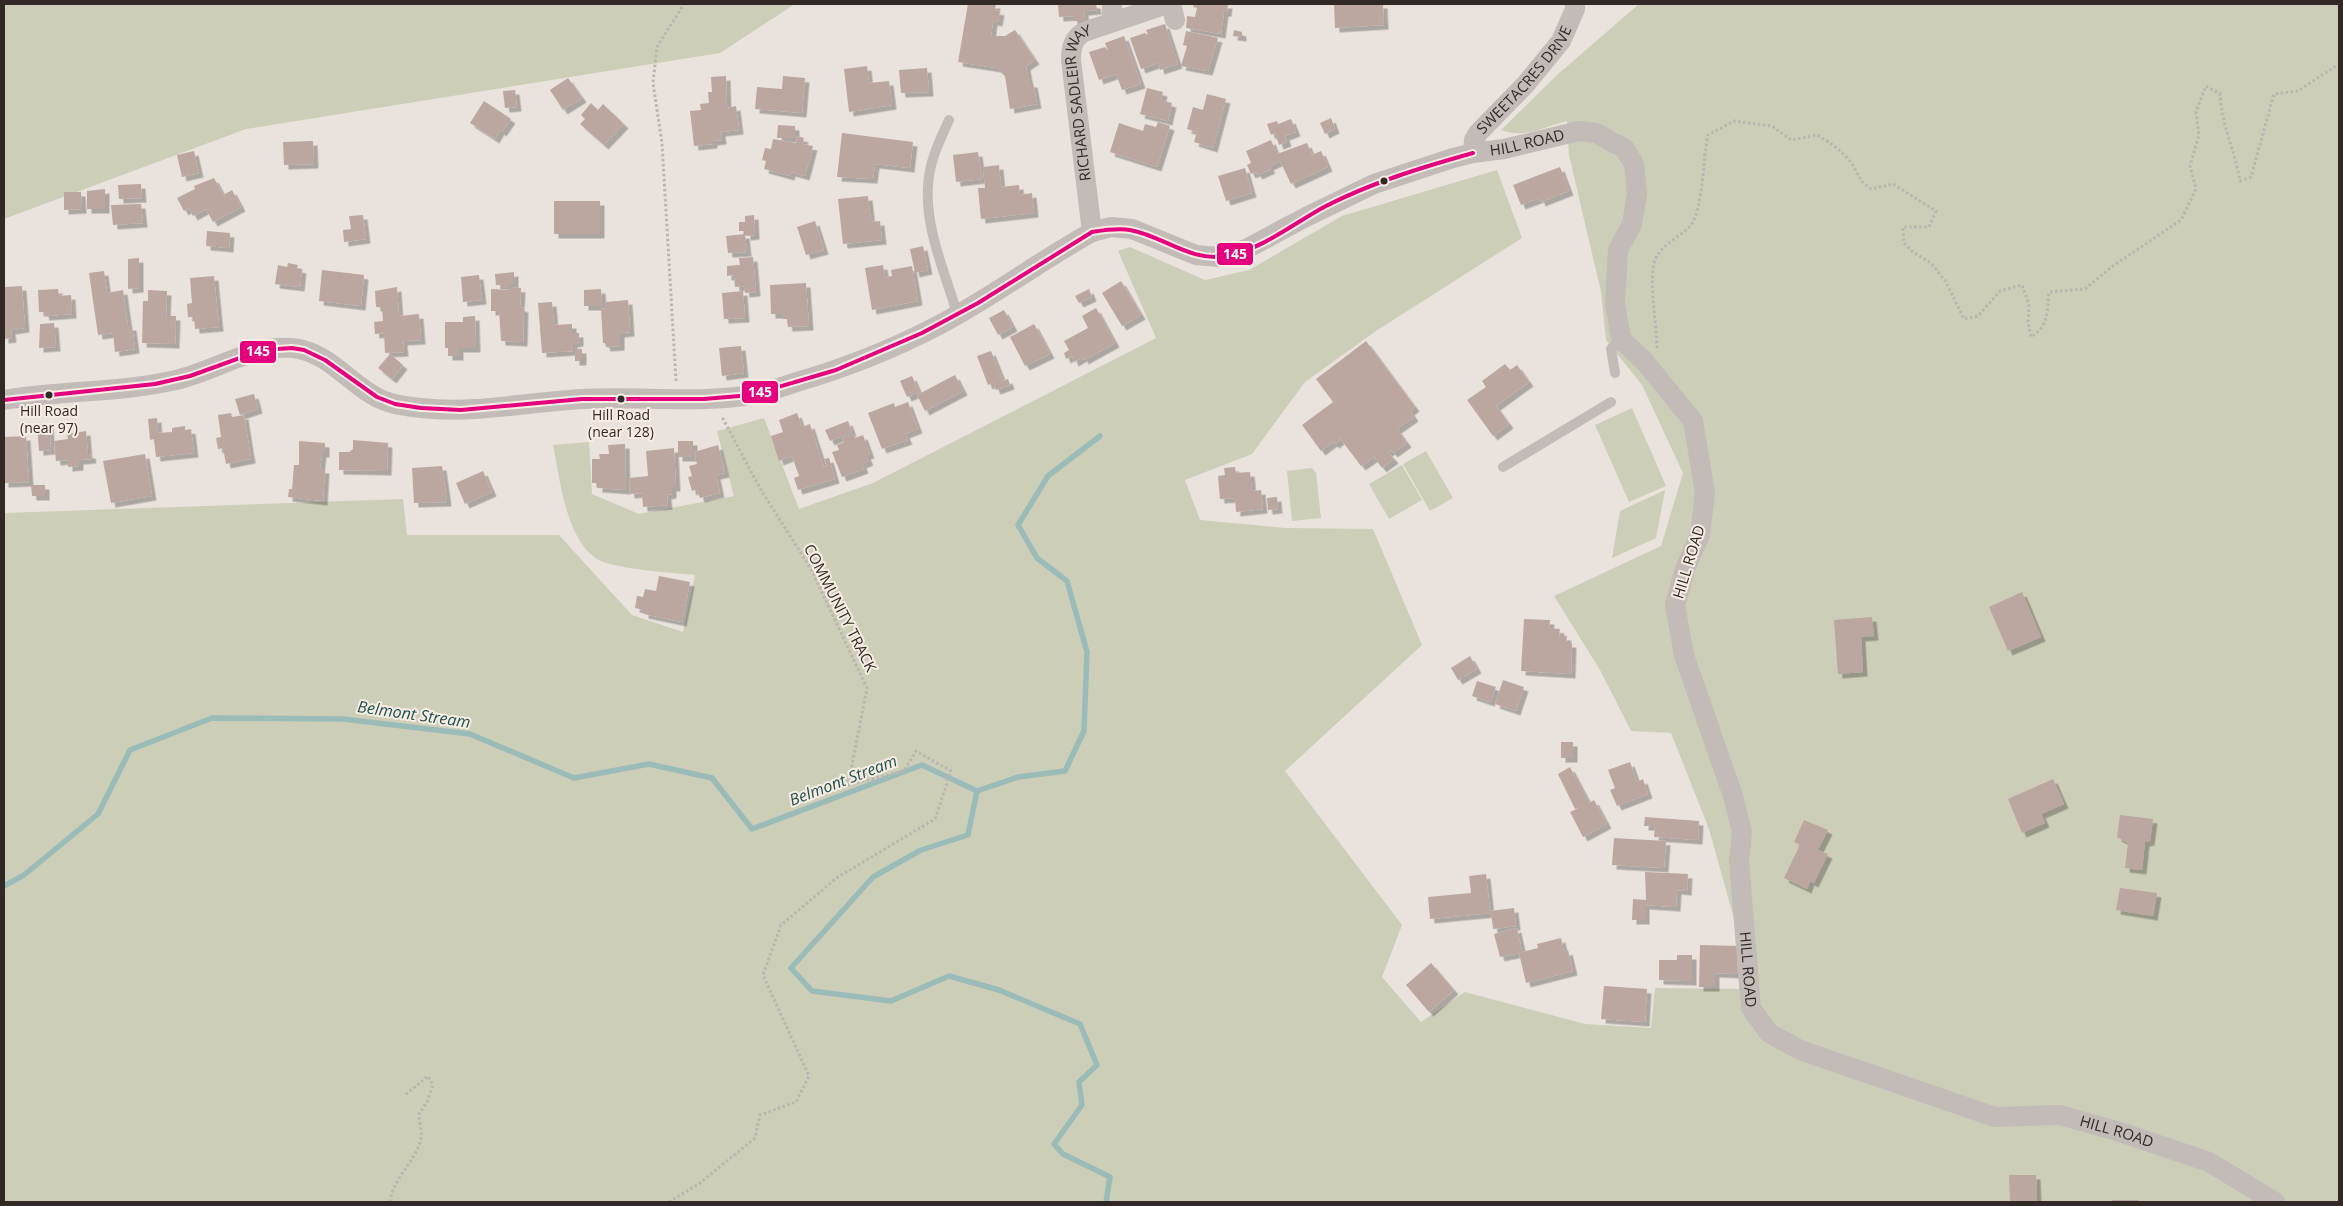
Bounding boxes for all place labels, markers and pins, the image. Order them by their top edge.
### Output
unlabelled marker [1379,176,1389,186]
marker: Hill Road (near 97) [44,390,54,400]
marker: Hill Road (near 128) [616,394,626,404]
place label: Hill Road (near 97) [20,401,78,437]
place label: Hill Road (near 128) [588,405,654,441]

